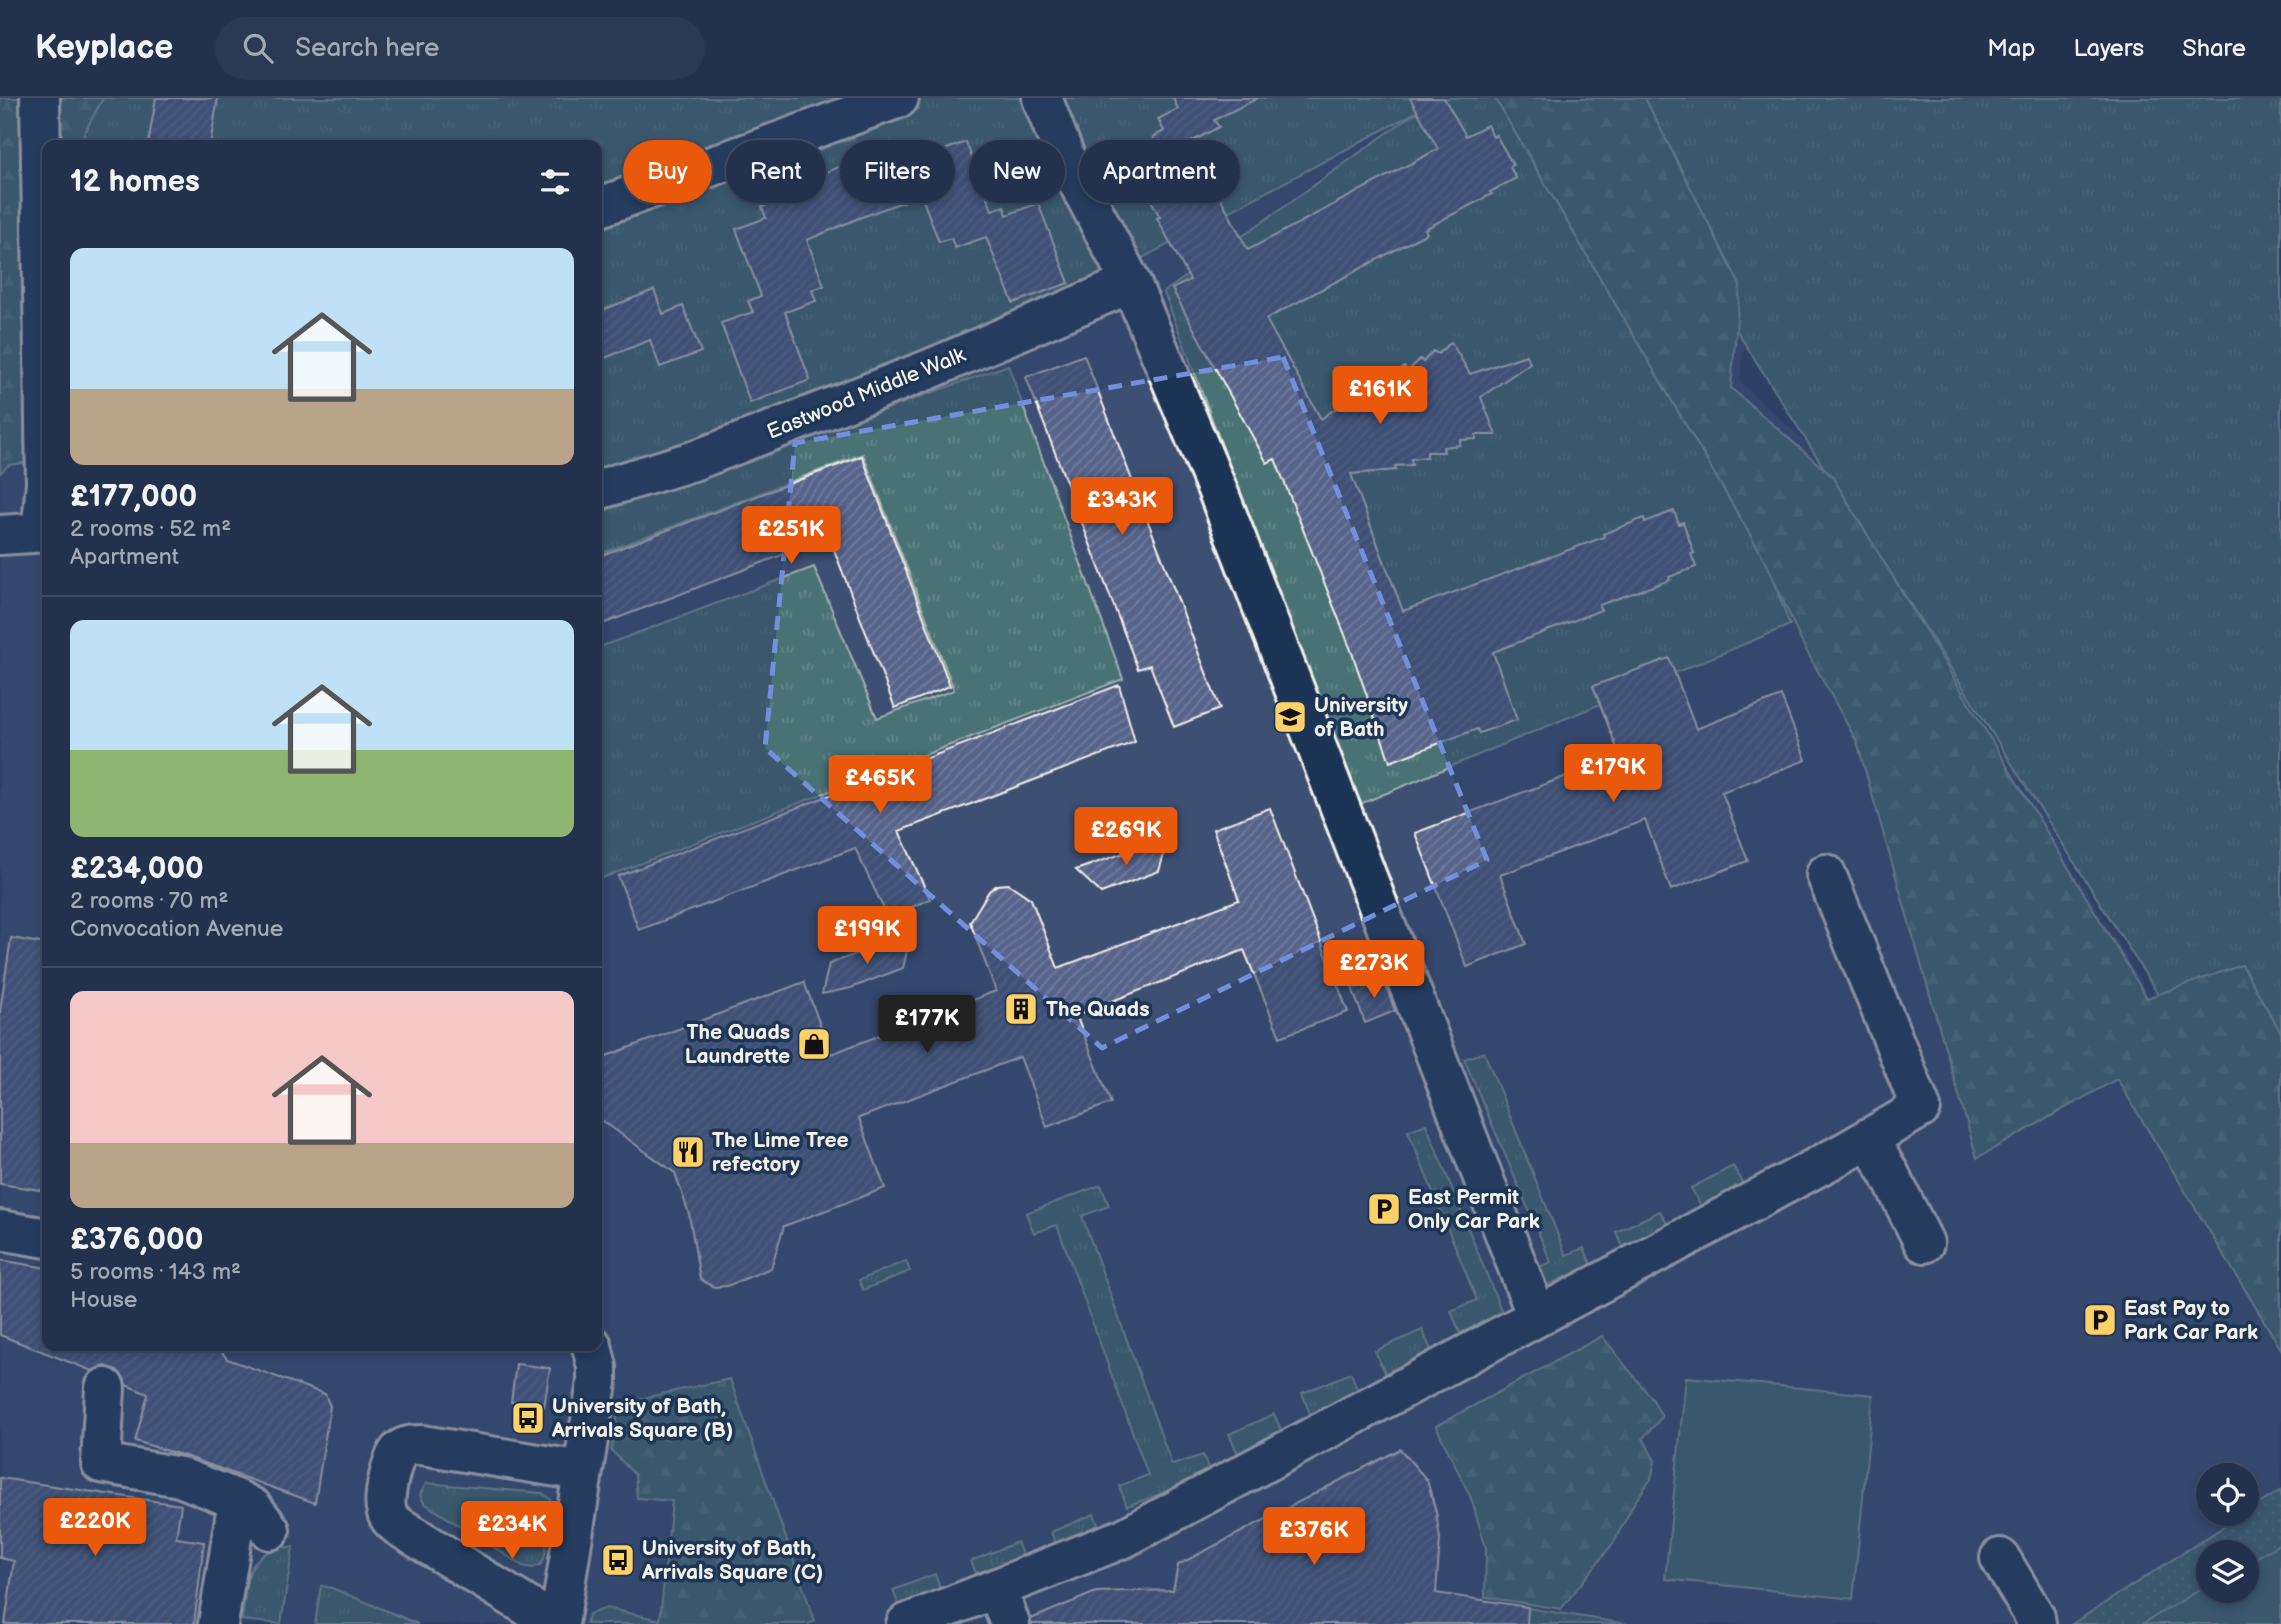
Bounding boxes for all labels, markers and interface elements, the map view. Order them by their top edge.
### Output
search box [215,17,705,80]
text: Keyplace [35,28,173,68]
icon: search [239,29,277,67]
text: Search here [295,33,439,64]
text: Map [1987,34,2035,63]
text: Layers [2073,34,2144,63]
text: Share [2182,34,2246,63]
chip: Buy [623,140,712,203]
chip: Rent [726,140,826,203]
chip: Filters [840,140,955,203]
chip: New [969,140,1065,203]
chip: Apartment [1079,140,1240,203]
icon: filters [536,163,574,201]
text: 12 homes [70,164,200,200]
icon: home [259,294,385,420]
street label: Eastwood Middle Walk [763,342,970,445]
pin: £161K [1331,366,1429,426]
text: £161K [1348,375,1412,403]
pin: £343K [1073,478,1171,537]
text: £177,000 [70,479,197,515]
text: £343K [1087,486,1157,514]
pin: £251K [742,506,840,566]
text: 2 rooms · 52 m² [70,515,231,543]
text: £251K [758,515,824,543]
text: Apartment [70,543,179,571]
icon: home [259,666,385,792]
place label: University of Bath [1314,693,1408,742]
school or university icon: University of Bath [1271,698,1309,736]
pin: £179K [1564,744,1662,804]
text: £179K [1580,753,1646,781]
pin: £465K [831,756,929,815]
text: £465K [845,764,915,792]
pin: £269K [1077,808,1175,867]
text: £269K [1090,816,1162,844]
text: £234,000 [70,851,204,887]
text: 2 rooms · 70 m² [70,887,229,915]
pin: £199K [818,906,916,966]
text: Convocation Avenue [70,915,283,943]
text: £199K [834,915,900,943]
pin: £273K [1325,940,1423,1000]
text: £273K [1339,949,1409,977]
building icon: The Quads [1002,990,1040,1028]
pin: £177K [878,996,976,1055]
place label: The Quads [1046,997,1149,1022]
text: £177K [894,1004,960,1032]
place label: The Quads Laundrette [685,1020,790,1069]
shop icon: The Quads Laundrette [795,1025,833,1063]
icon: home [259,1037,385,1163]
place label: The Lime Tree refectory [712,1128,849,1177]
restaurant icon: The Lime Tree refectory [669,1133,707,1171]
place label: East Permit Only Car Park [1408,1185,1540,1234]
parking icon: East Permit Only Car Park [1365,1190,1403,1228]
text: £376,000 [70,1222,203,1258]
text: 5 rooms · 143 m² [70,1258,241,1286]
text: House [70,1286,137,1314]
place label: East Pay to Park Car Park [2124,1296,2258,1345]
parking icon: East Pay to Park Car Park [2081,1301,2119,1339]
place label: University of Bath, Arrivals Square (B) [551,1394,733,1443]
bus stop icon: University of Bath, Arrivals Square (B) [509,1399,547,1437]
map controls [2196,1463,2259,1603]
button: locate [2196,1463,2259,1526]
pin: £220K [46,1498,144,1558]
pin: £234K [463,1502,561,1561]
text: £220K [59,1507,131,1535]
pin: £376K [1265,1508,1363,1567]
text: £234K [477,1510,547,1538]
text: £376K [1279,1516,1349,1544]
place label: University of Bath, Arrivals Square (C) [641,1536,823,1585]
button: layers [2196,1540,2259,1603]
bus stop icon: University of Bath, Arrivals Square (C) [599,1541,637,1579]

